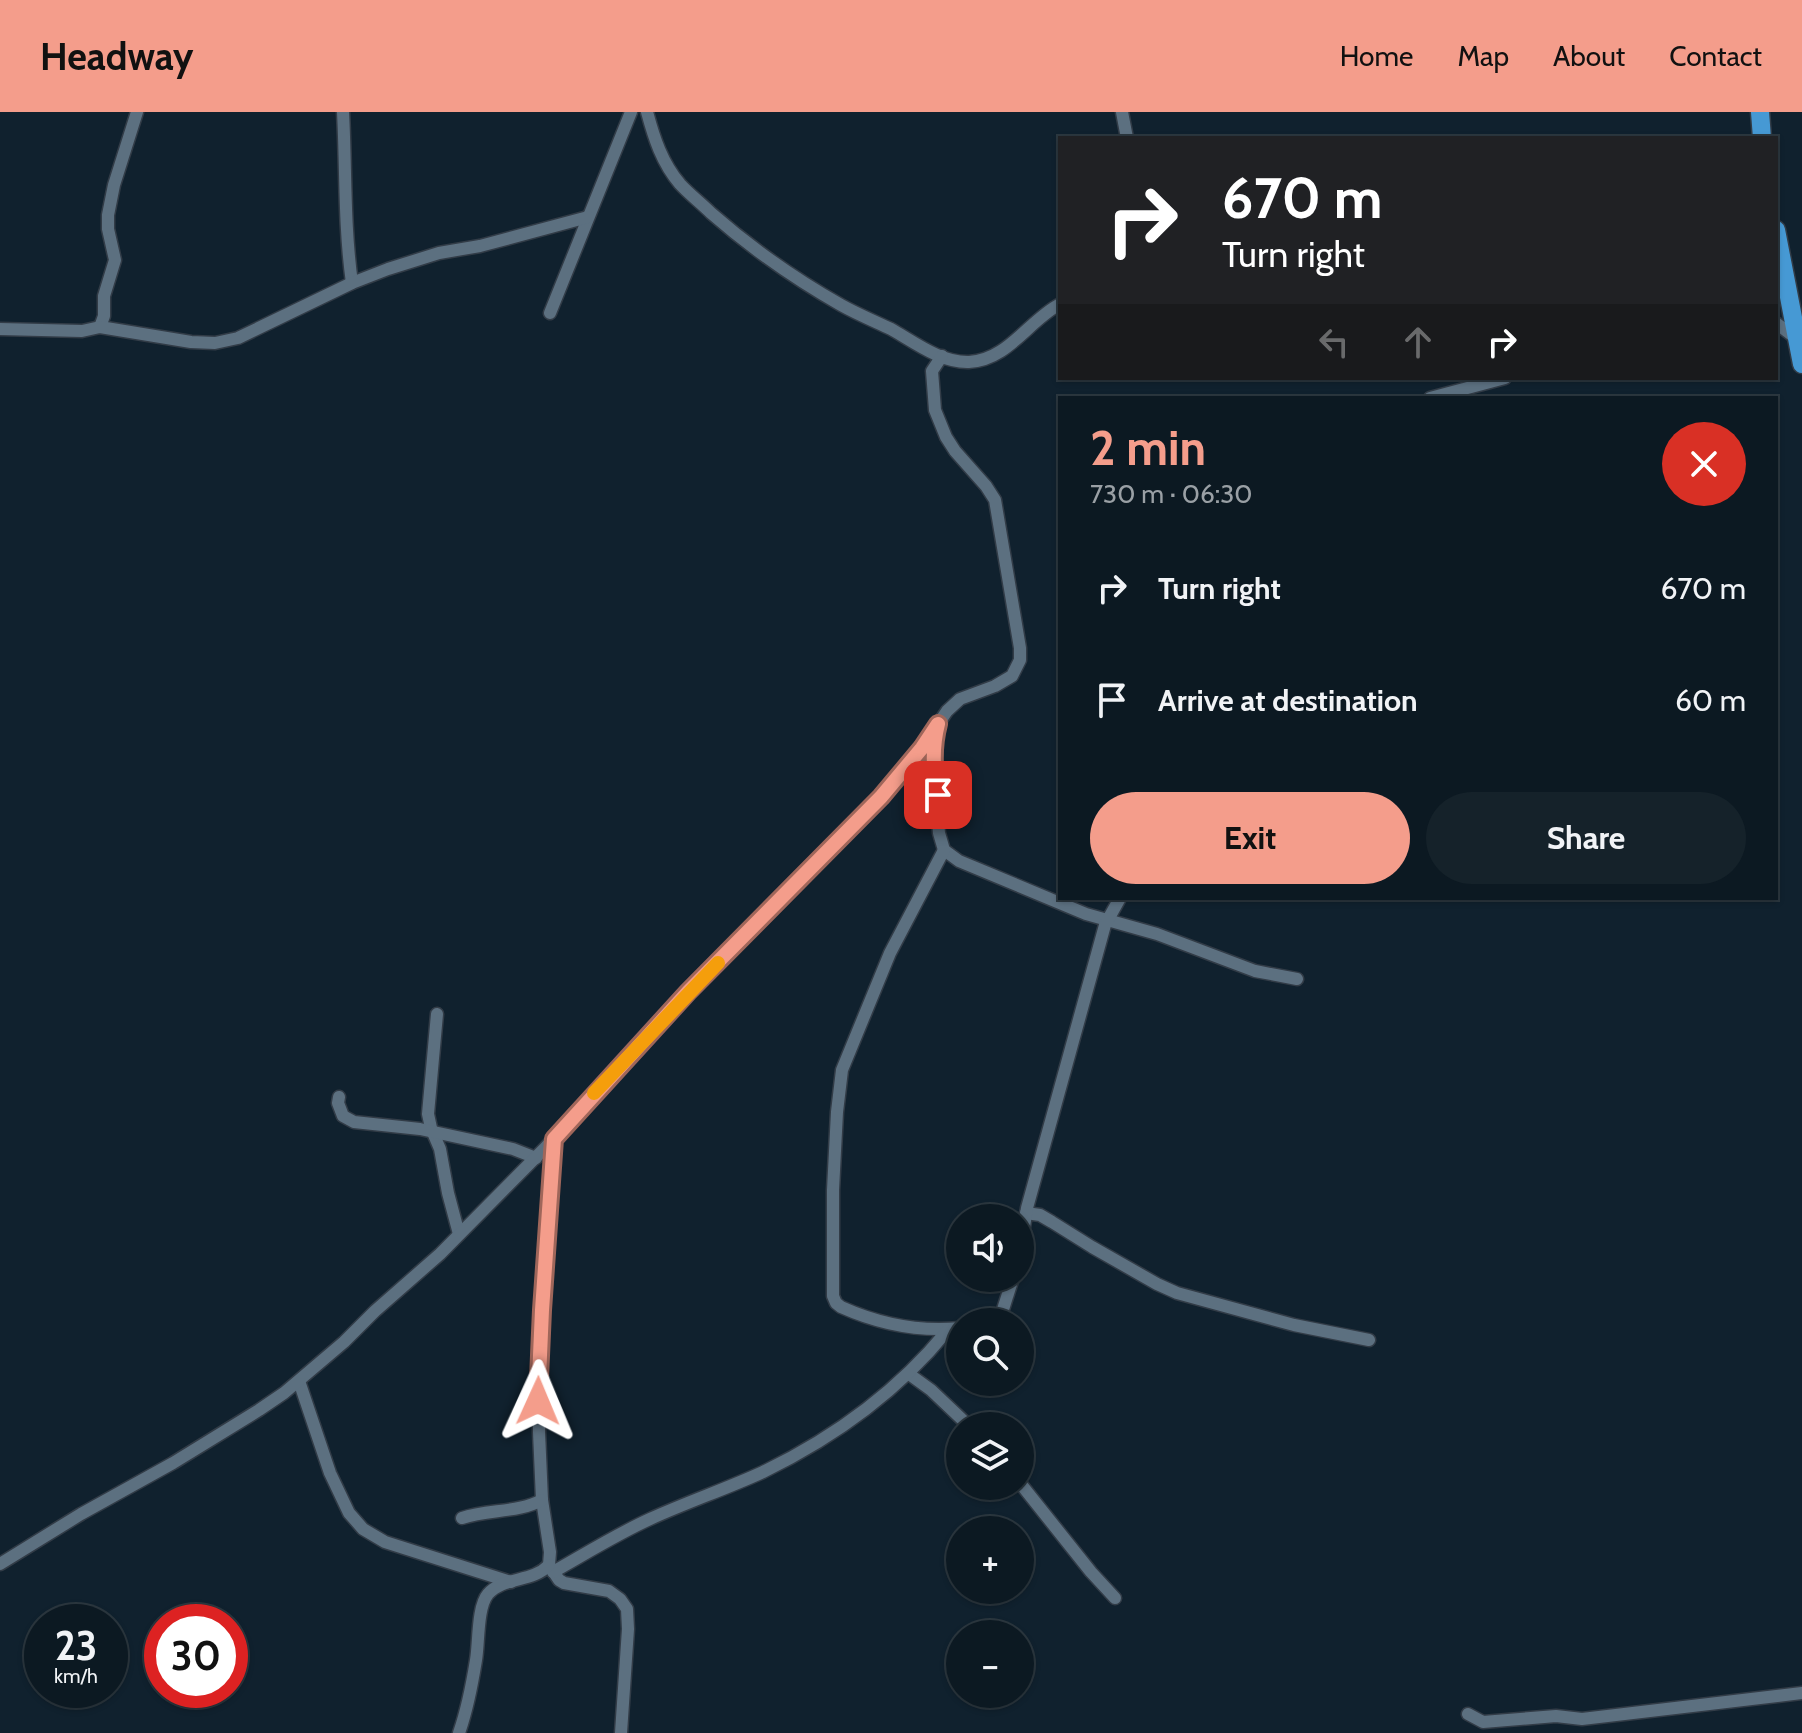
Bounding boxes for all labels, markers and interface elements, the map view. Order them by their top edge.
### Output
text: Headway [40,33,193,80]
text: Home [1340,39,1413,73]
text: Map [1457,39,1509,73]
text: About [1553,39,1625,73]
text: Contact [1669,39,1762,73]
text: 670 m [1222,164,1382,232]
icon: right [1090,168,1194,272]
text: Turn right [1222,232,1365,276]
icon: left [1312,320,1356,364]
icon: ahead [1396,320,1440,364]
icon: right [1480,320,1524,364]
text: 2 min [1090,419,1206,477]
button: close [1662,422,1746,506]
text: 730 m · 06:30 [1090,478,1252,510]
icon: right [1090,566,1134,610]
text: Turn right [1158,570,1281,607]
text: 670 m [1660,570,1746,607]
icon: arrive [1090,678,1134,722]
text: Arrive at destination [1158,682,1418,719]
text: 60 m [1675,682,1746,719]
pin [904,761,972,829]
icon: arrive [916,773,960,817]
button: Exit [1090,792,1410,884]
button: Share [1426,792,1746,884]
map controls [946,1204,1034,1708]
button: sound [946,1204,1034,1292]
button: search [946,1308,1034,1396]
position arrow [496,1359,580,1443]
button: layers [946,1412,1034,1500]
button: + [946,1516,1034,1604]
speed limit sign: 30 [144,1604,248,1708]
button: − [946,1620,1034,1708]
text: 23 [55,1621,97,1670]
text: km/h [54,1664,98,1688]

